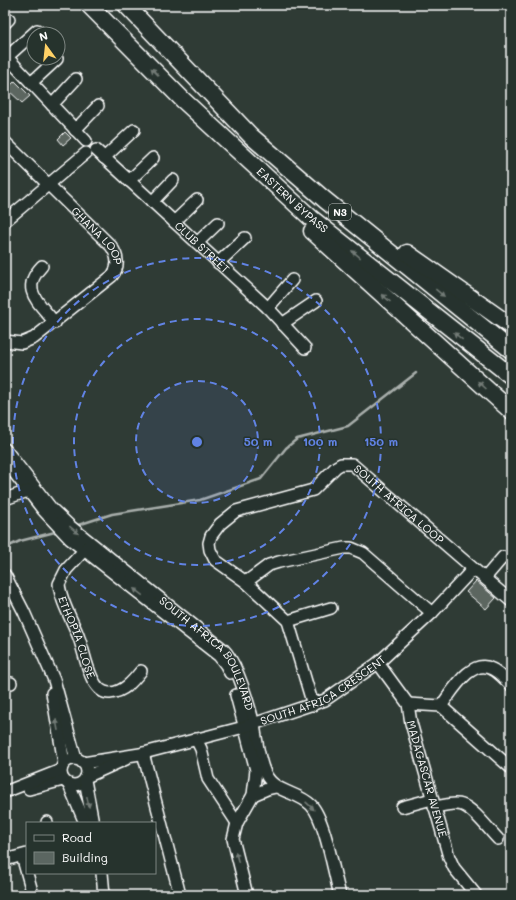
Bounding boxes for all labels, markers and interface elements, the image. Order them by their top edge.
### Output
north arrow [26,26,66,66]
text: N [37,28,49,44]
one-way arrow [150,67,160,77]
street label: EASTERN BYPASS [254,164,332,236]
street label: GHANA LOOP [68,203,125,265]
road number: N3 [329,204,351,220]
street label: CLUB STREET [172,218,233,276]
one-way arrow [351,250,362,259]
one-way arrow [434,289,445,298]
one-way arrow [381,294,390,303]
one-way arrow [452,331,463,340]
one-way arrow [477,380,487,390]
text: 50 m [244,433,272,449]
text: 100 m [303,433,337,449]
text: 150 m [364,433,398,449]
centre of rings [190,435,204,449]
street label: SOUTH AFRICA LOOP [351,461,448,547]
one-way arrow [69,526,79,535]
one-way arrow [133,588,144,597]
street label: SOUTH AFRICA BOULEVARD [156,593,258,712]
street label: ETHOPIA CLOSE [55,594,99,681]
street label: SOUTH AFRICA CRESCENT [258,652,389,728]
street label: MADAGASCAR AVENUE [404,718,451,839]
one-way arrow [54,719,60,731]
one-way arrow [85,796,91,808]
one-way arrow [305,801,315,810]
legend [26,822,156,874]
text: Road [62,829,92,845]
text: Building [62,849,108,865]
one-way arrow [233,851,239,864]

